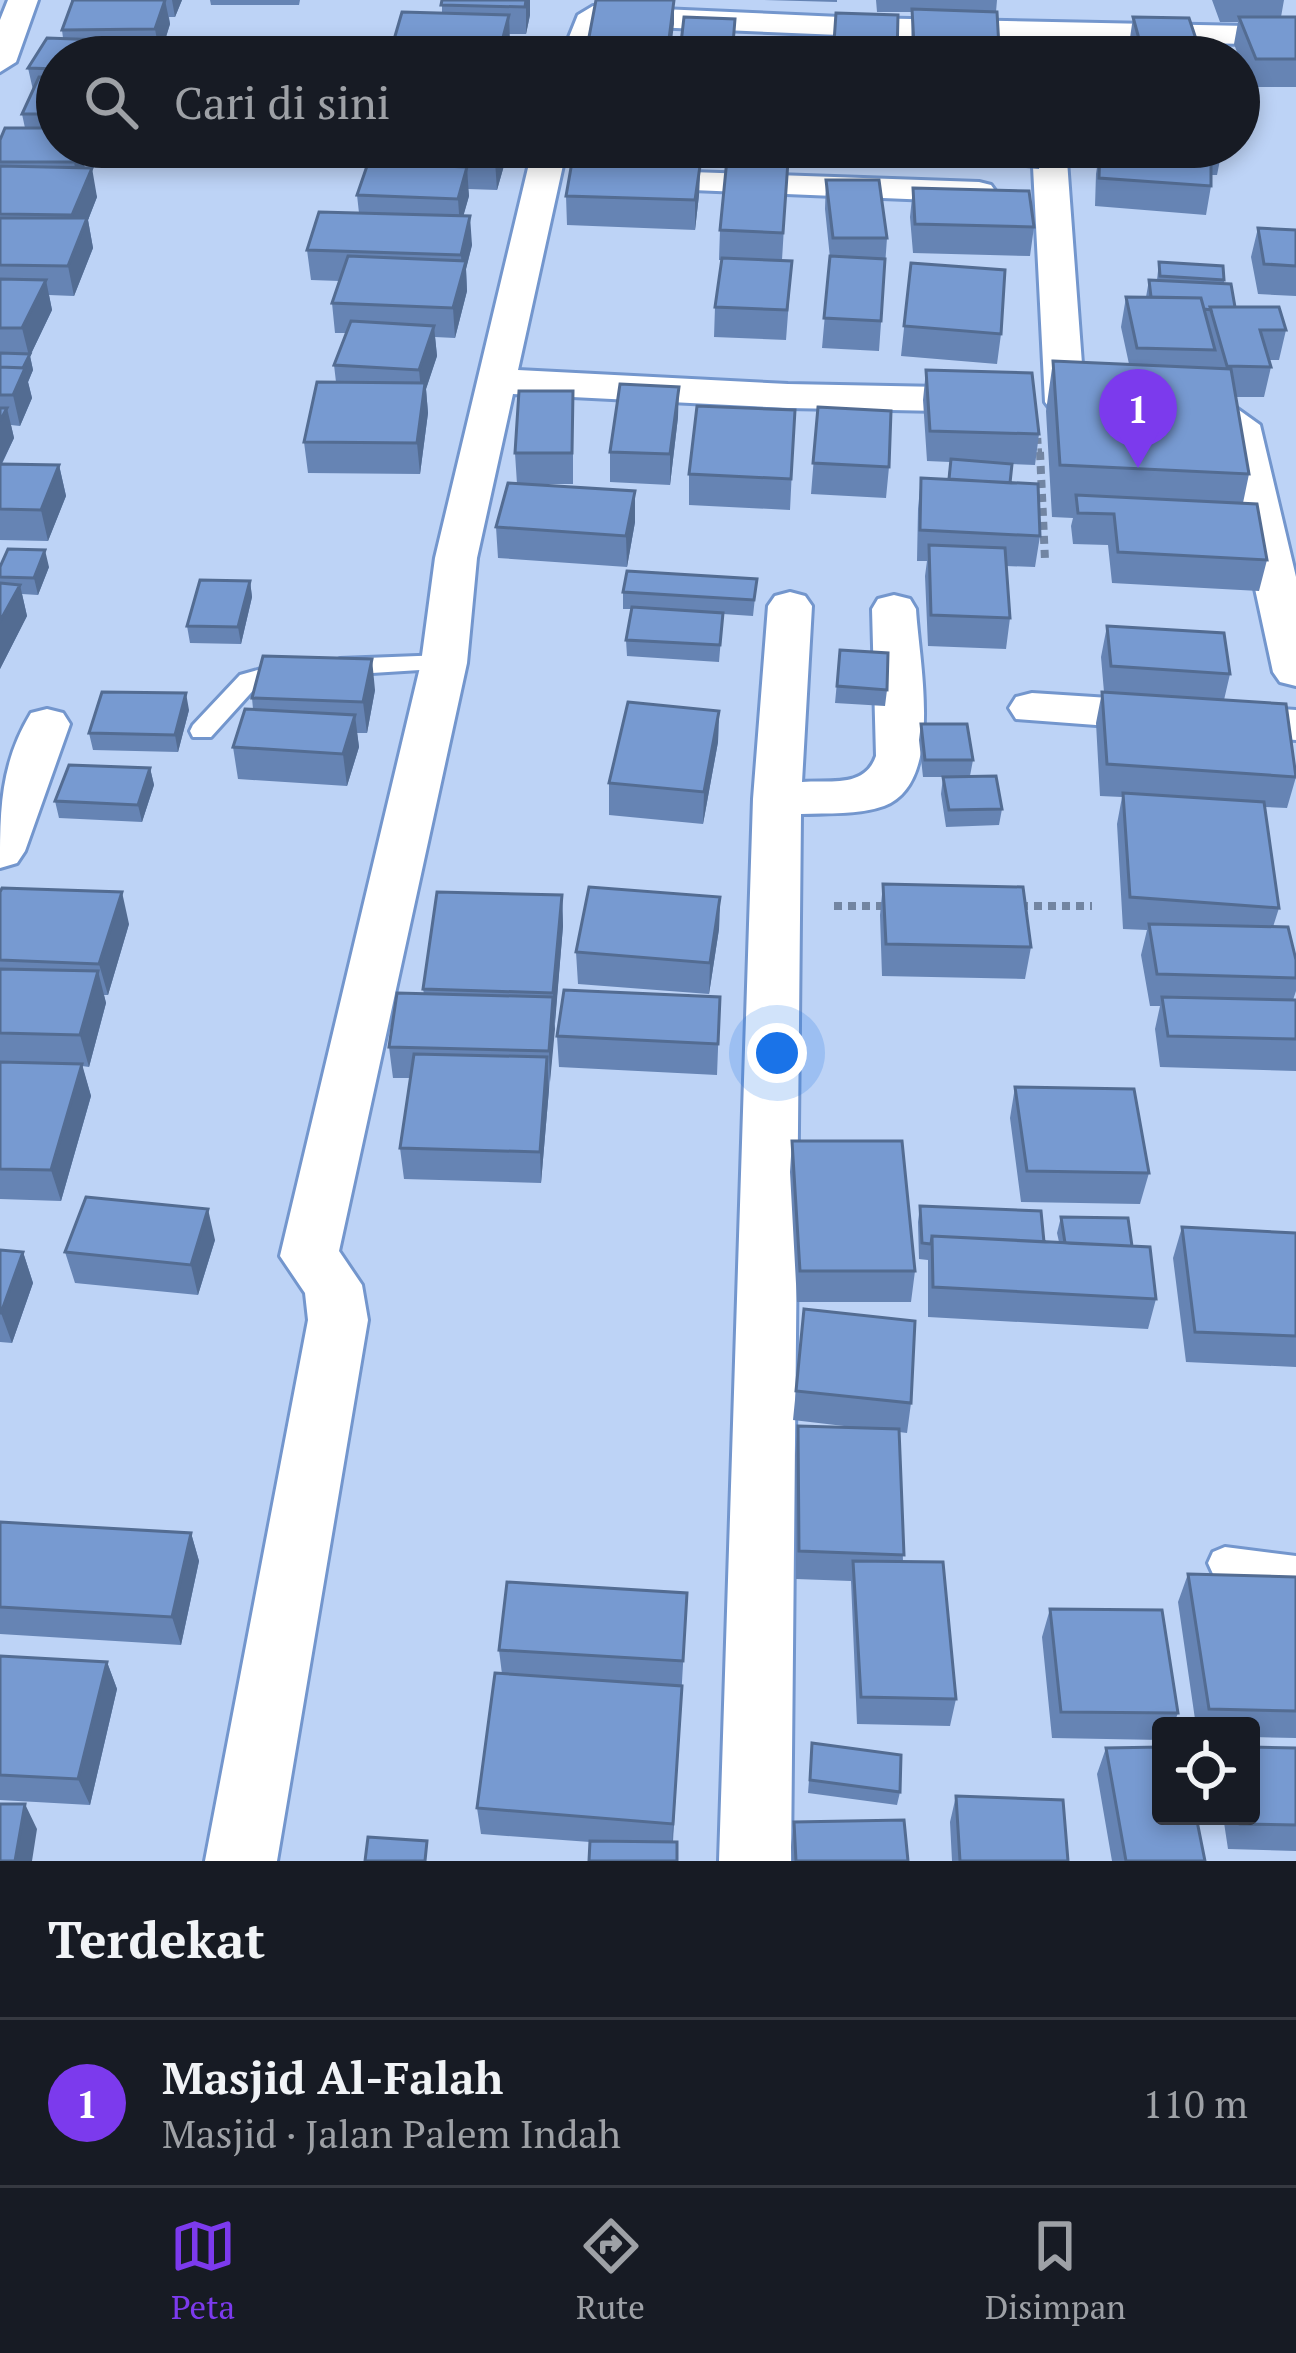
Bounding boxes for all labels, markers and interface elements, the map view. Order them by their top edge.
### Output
search box [36,36,1260,168]
icon: search [78,69,144,135]
text: Cari di sini [174,72,390,132]
pin: 1 [1099,369,1177,468]
your location [747,1023,807,1083]
map controls [1152,1717,1260,1825]
button: locate [1152,1717,1260,1825]
text: Terdekat [48,1905,265,1973]
text: Masjid Al-Falah [162,2047,503,2107]
text: 1 [76,2077,98,2129]
text: 110 m [1143,2077,1248,2129]
text: Masjid · Jalan Palem Indah [162,2107,621,2159]
tab: Peta [170,2213,236,2328]
tab: Rute [576,2213,645,2328]
tab: Disimpan [985,2213,1126,2328]

